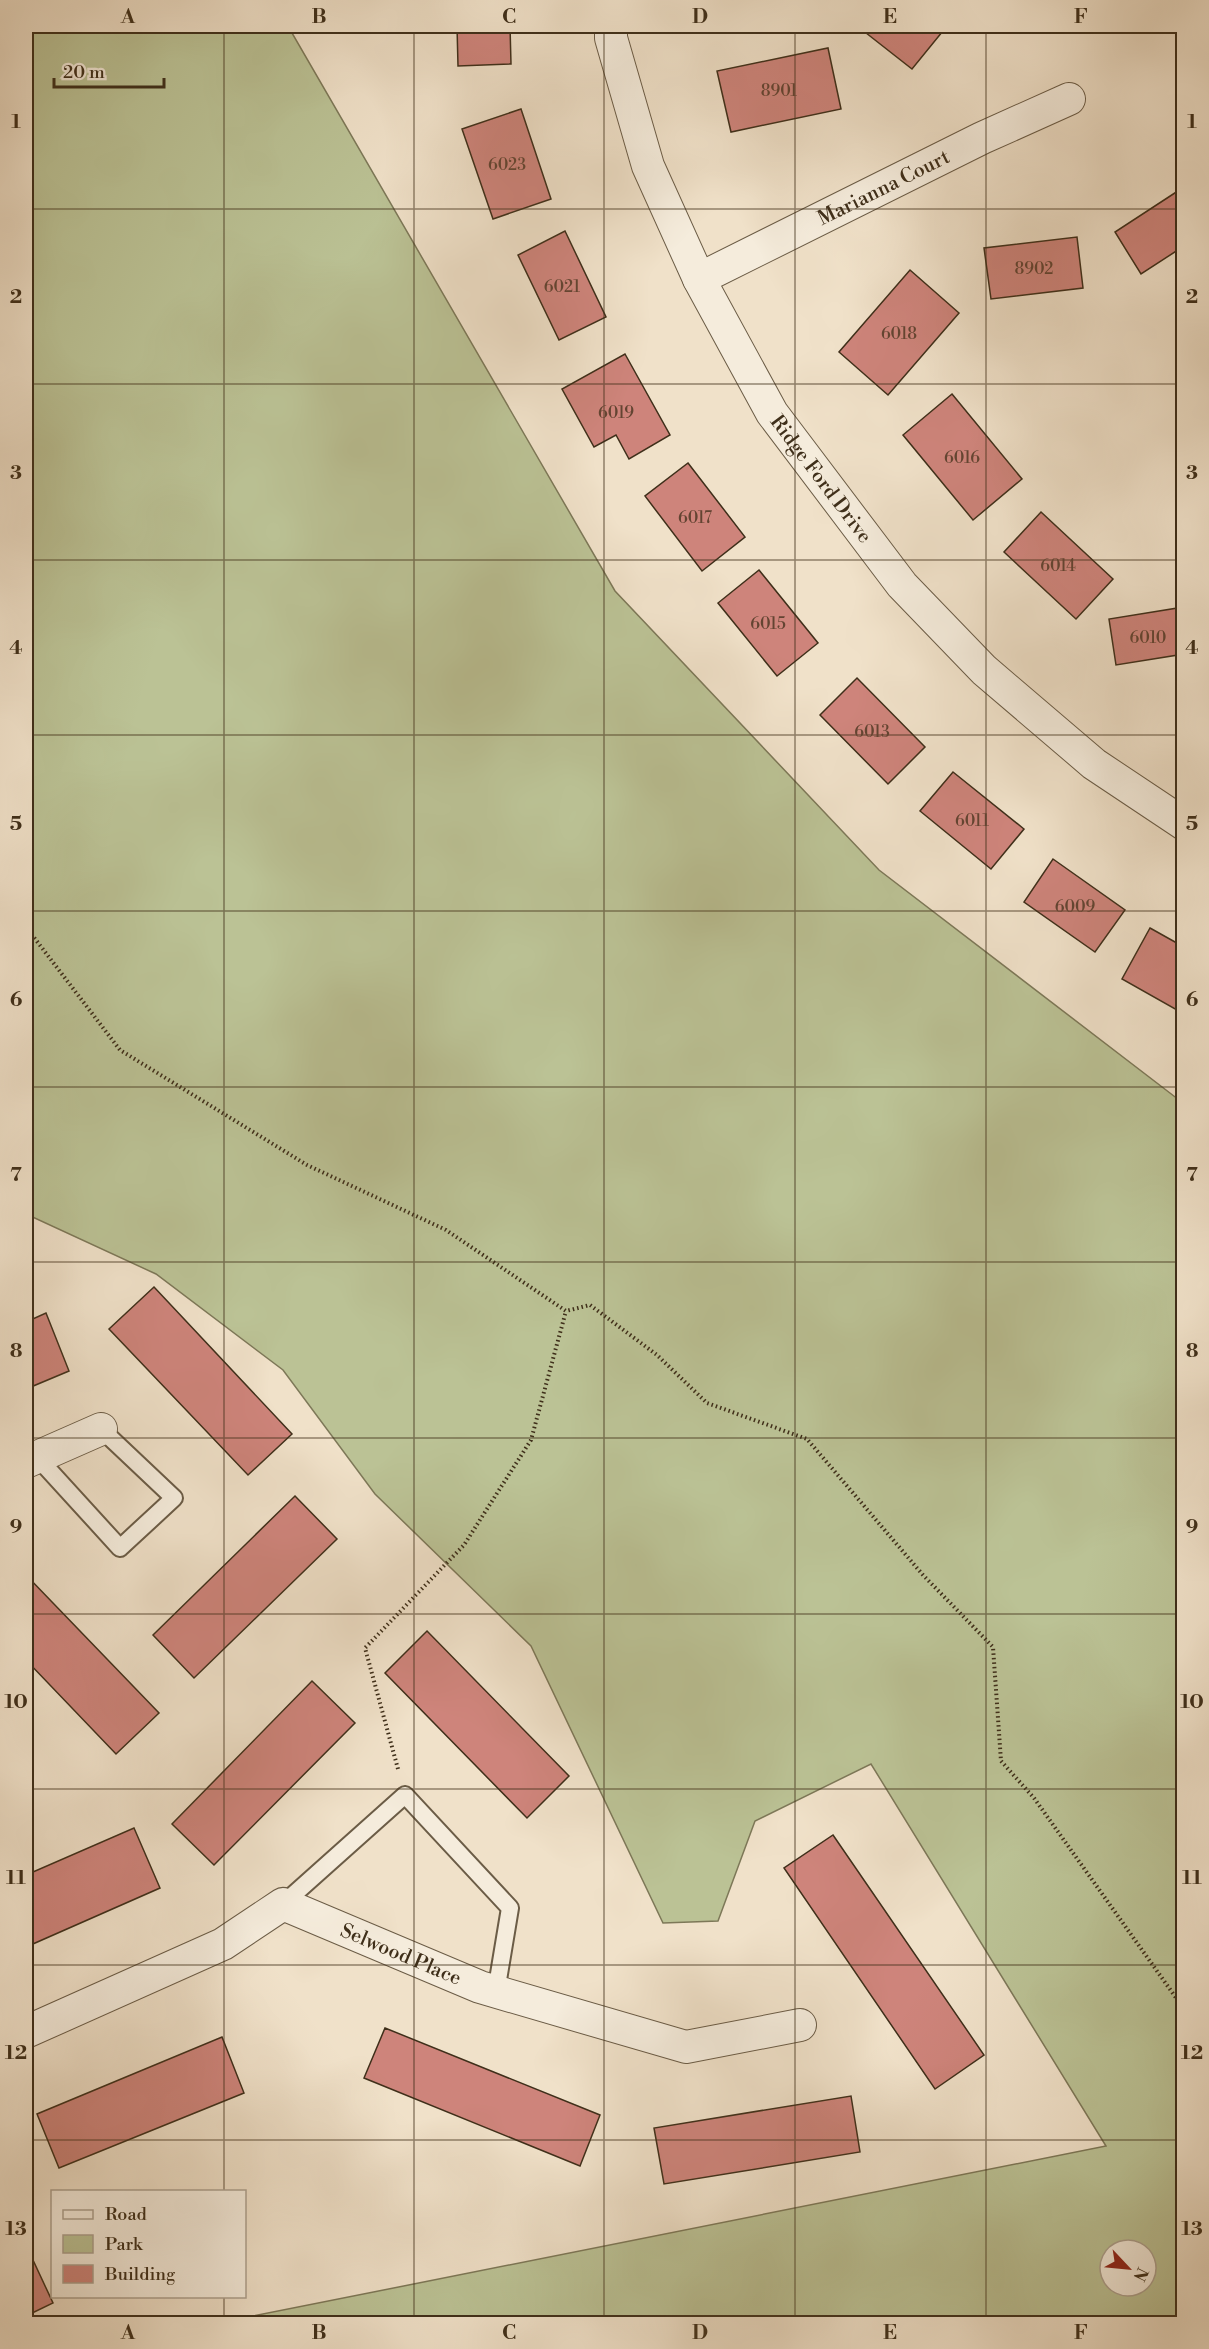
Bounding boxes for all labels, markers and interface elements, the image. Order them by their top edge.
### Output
text: A [120,5,136,30]
text: B [311,5,327,30]
text: C [502,5,516,30]
text: D [692,5,708,30]
text: E [883,5,897,30]
text: F [1074,5,1088,30]
scale bar [54,51,164,89]
text: 20 m [63,61,105,84]
house number: 8901 [761,81,797,101]
text: 1 [11,110,21,135]
text: 1 [1187,110,1197,135]
street label: Marianna Court [814,145,954,232]
house number: 6023 [488,155,526,175]
house number: 8902 [1015,259,1053,279]
house number: 6021 [544,277,580,297]
text: 2 [10,285,22,310]
text: 2 [1186,285,1198,310]
house number: 6018 [881,324,917,344]
house number: 6019 [598,403,634,423]
street label: Ridge Ford Drive [764,410,877,548]
house number: 6016 [944,448,980,468]
text: 3 [10,461,22,486]
text: 3 [1186,461,1198,486]
house number: 6017 [678,508,712,528]
house number: 6014 [1040,556,1076,576]
house number: 6015 [750,614,786,634]
house number: 6010 [1130,628,1166,648]
text: 4 [9,636,23,661]
text: 4 [1185,636,1199,661]
house number: 6013 [854,722,890,742]
house number: 6011 [955,811,989,831]
text: 5 [10,812,22,837]
text: 5 [1186,812,1198,837]
house number: 6009 [1055,897,1096,917]
text: 6 [10,988,23,1013]
text: 6 [1186,988,1199,1013]
text: 7 [10,1163,22,1188]
text: 7 [1186,1163,1198,1188]
text: 8 [10,1339,23,1364]
text: 8 [1186,1339,1199,1364]
text: 9 [10,1515,22,1540]
text: 9 [1186,1515,1198,1540]
text: 10 [4,1690,28,1715]
text: 10 [1180,1690,1204,1715]
text: 11 [6,1866,26,1891]
text: 11 [1182,1866,1202,1891]
street label: Selwood Place [336,1919,465,1992]
text: 12 [5,2041,27,2066]
text: 12 [1181,2041,1203,2066]
legend [51,2190,246,2298]
text: Road [105,2203,148,2226]
text: 13 [5,2217,27,2242]
text: 13 [1181,2217,1203,2242]
text: Park [105,2233,144,2256]
north arrow [1098,2238,1158,2298]
text: Building [104,2263,176,2286]
text: N [1129,2264,1152,2285]
text: A [120,2321,136,2346]
text: B [311,2321,327,2346]
text: C [502,2321,516,2346]
text: D [692,2321,708,2346]
text: E [883,2321,897,2346]
text: F [1074,2321,1088,2346]

